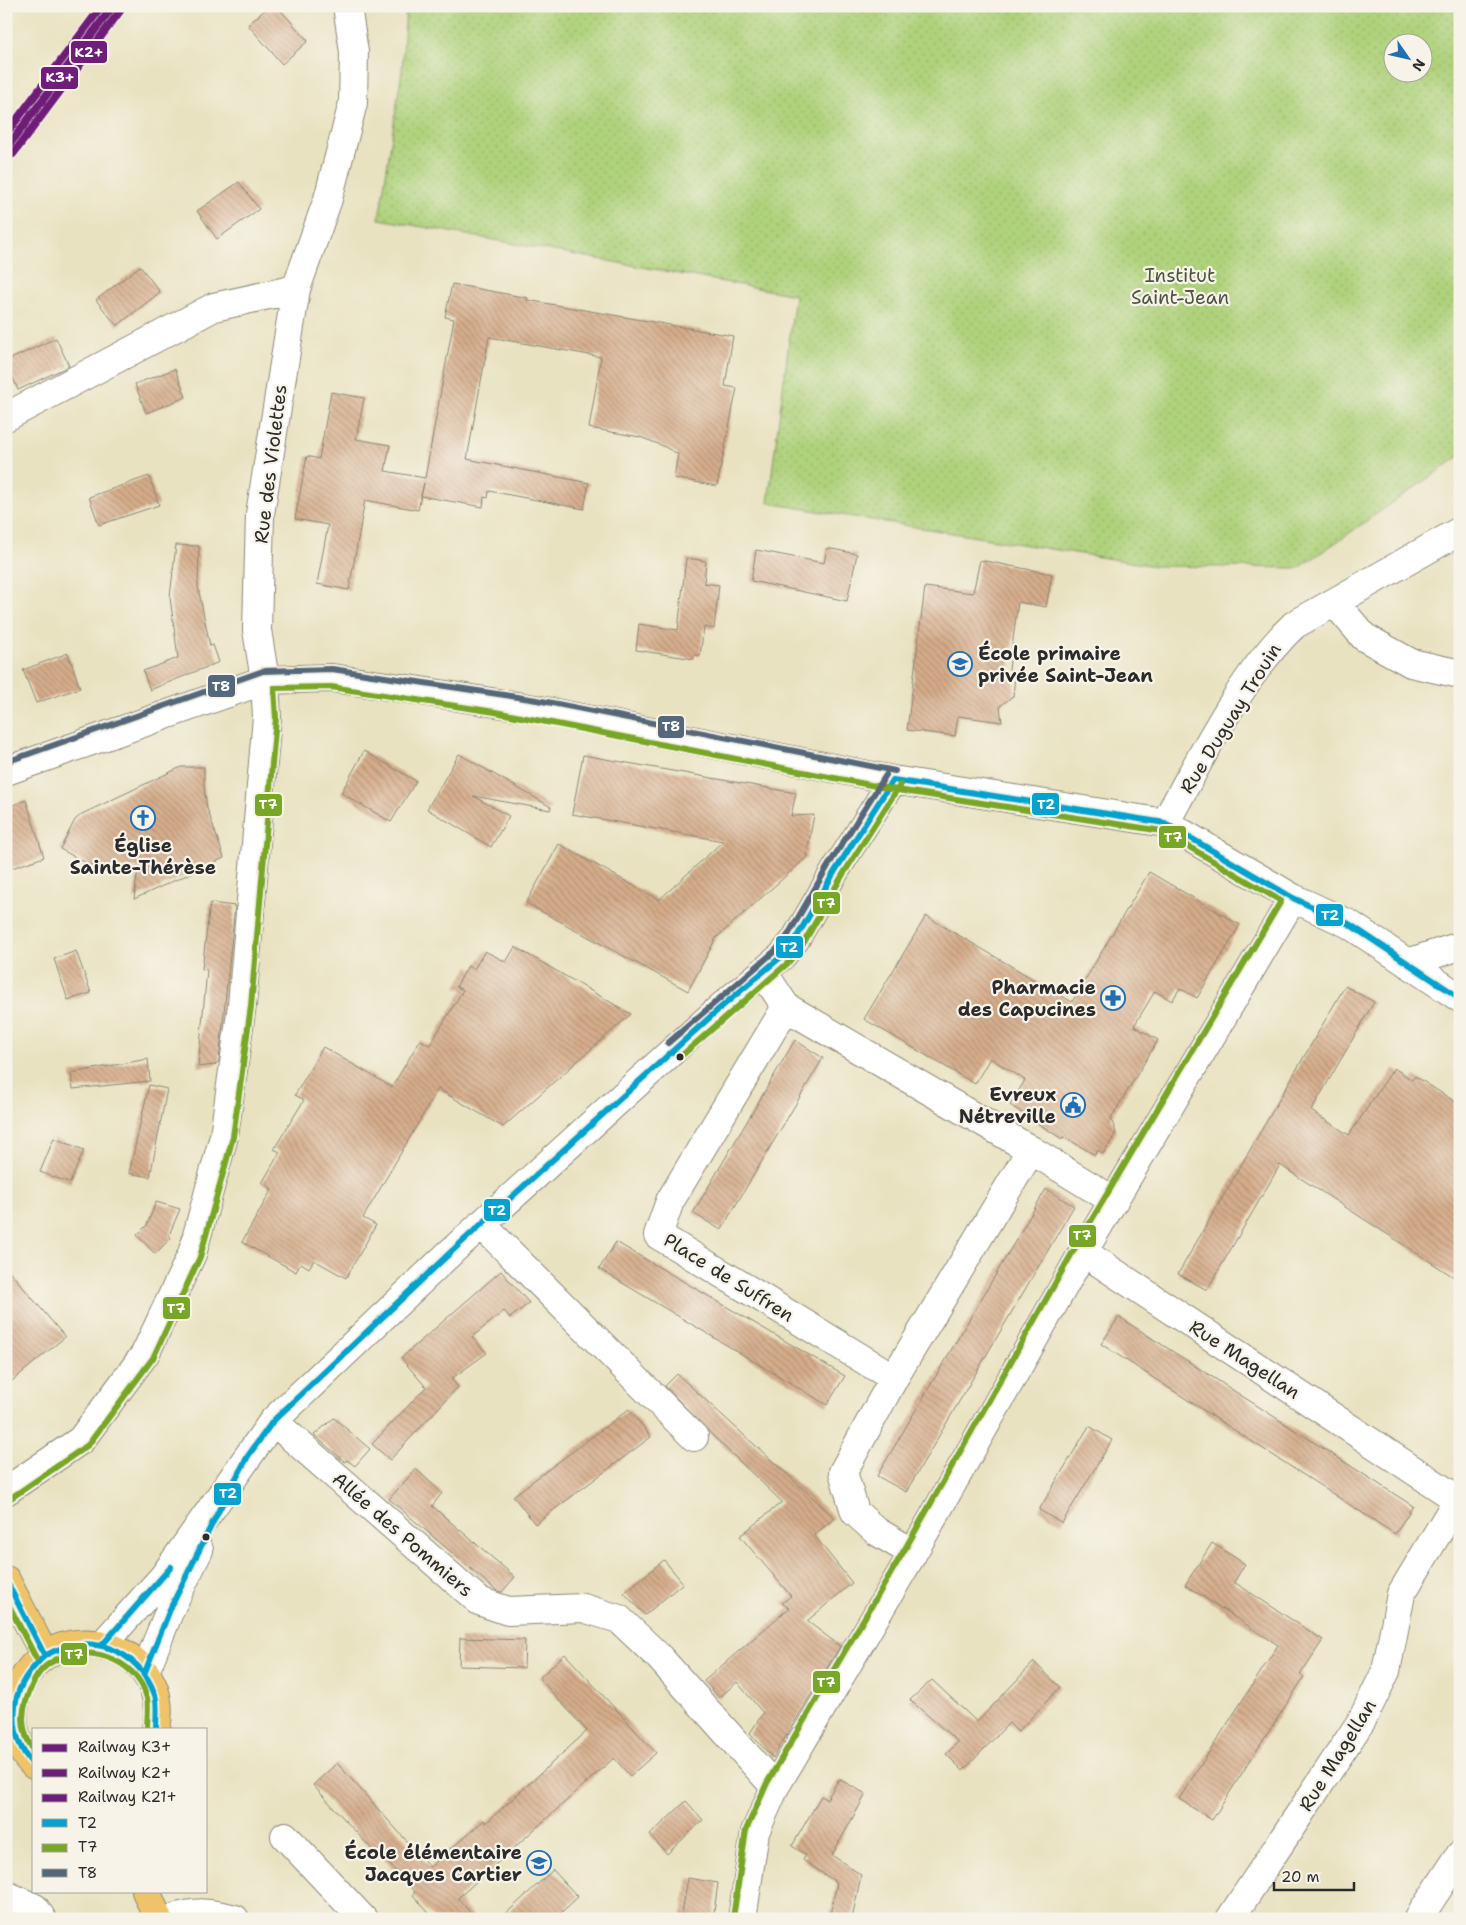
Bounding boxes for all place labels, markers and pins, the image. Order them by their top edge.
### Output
place label: École primaire privée Saint-Jean [978,640,1153,688]
school or university icon: École primaire privée Saint-Jean [947,651,973,677]
church icon: Église Sainte-Thérèse [130,805,156,831]
place label: Église Sainte-Thérèse [70,832,216,880]
place label: Pharmacie des Capucines [958,975,1096,1022]
pharmacy icon: Pharmacie des Capucines [1100,985,1126,1011]
unlabelled marker [675,1052,685,1062]
place label: Evreux Nétreville [959,1082,1056,1129]
public building icon: Evreux Nétreville [1060,1092,1086,1118]
unlabelled marker [201,1532,211,1542]
place label: École élémentaire Jacques Cartier [344,1839,522,1887]
school or university icon: École élémentaire Jacques Cartier [526,1850,552,1876]

